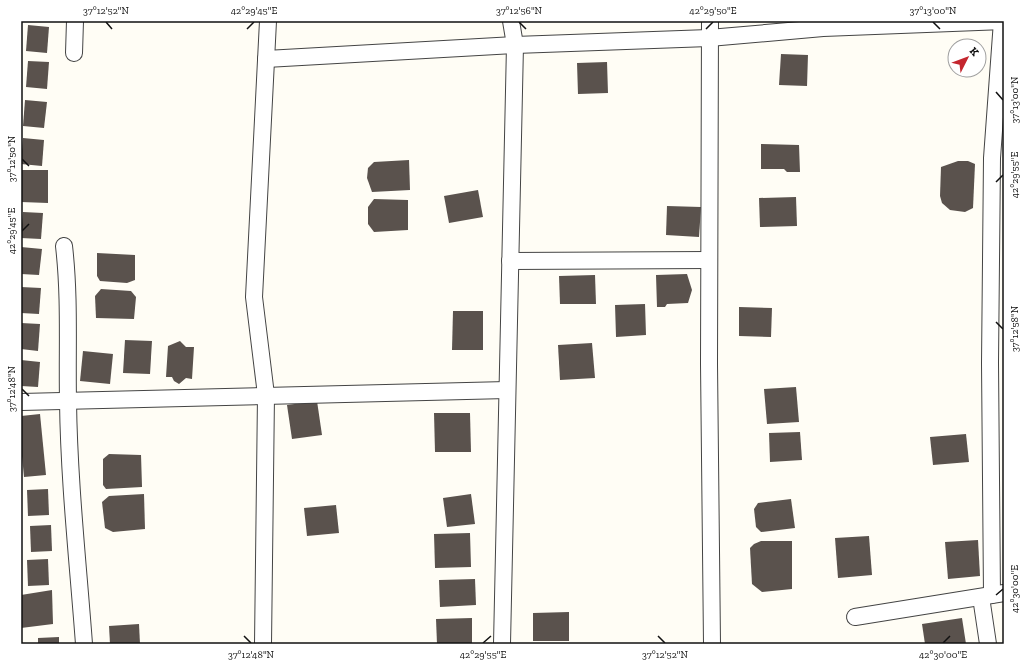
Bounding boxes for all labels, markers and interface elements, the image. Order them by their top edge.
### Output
text: 37°12'52"N [83,5,130,17]
text: 42°29'45"E [231,5,277,17]
text: 37°12'56"N [496,5,543,17]
text: 42°29'50"E [689,5,737,17]
text: 37°13'00"N [910,5,957,17]
north arrow [947,38,987,78]
text: K [967,45,982,59]
text: 37°13'00"N [1009,76,1021,123]
text: 37°12'50"N [6,135,18,182]
text: 42°29'55"E [1009,152,1021,198]
text: 42°29'45"E [6,208,18,254]
text: 37°12'58"N [1009,305,1021,352]
text: 37°12'48"N [6,365,18,412]
text: 42°30'00"E [1009,565,1021,613]
text: 37°12'48"N [228,649,275,661]
text: 42°29'55"E [460,649,506,661]
text: 37°12'52"N [642,649,689,661]
text: 42°30'00"E [919,649,967,661]

